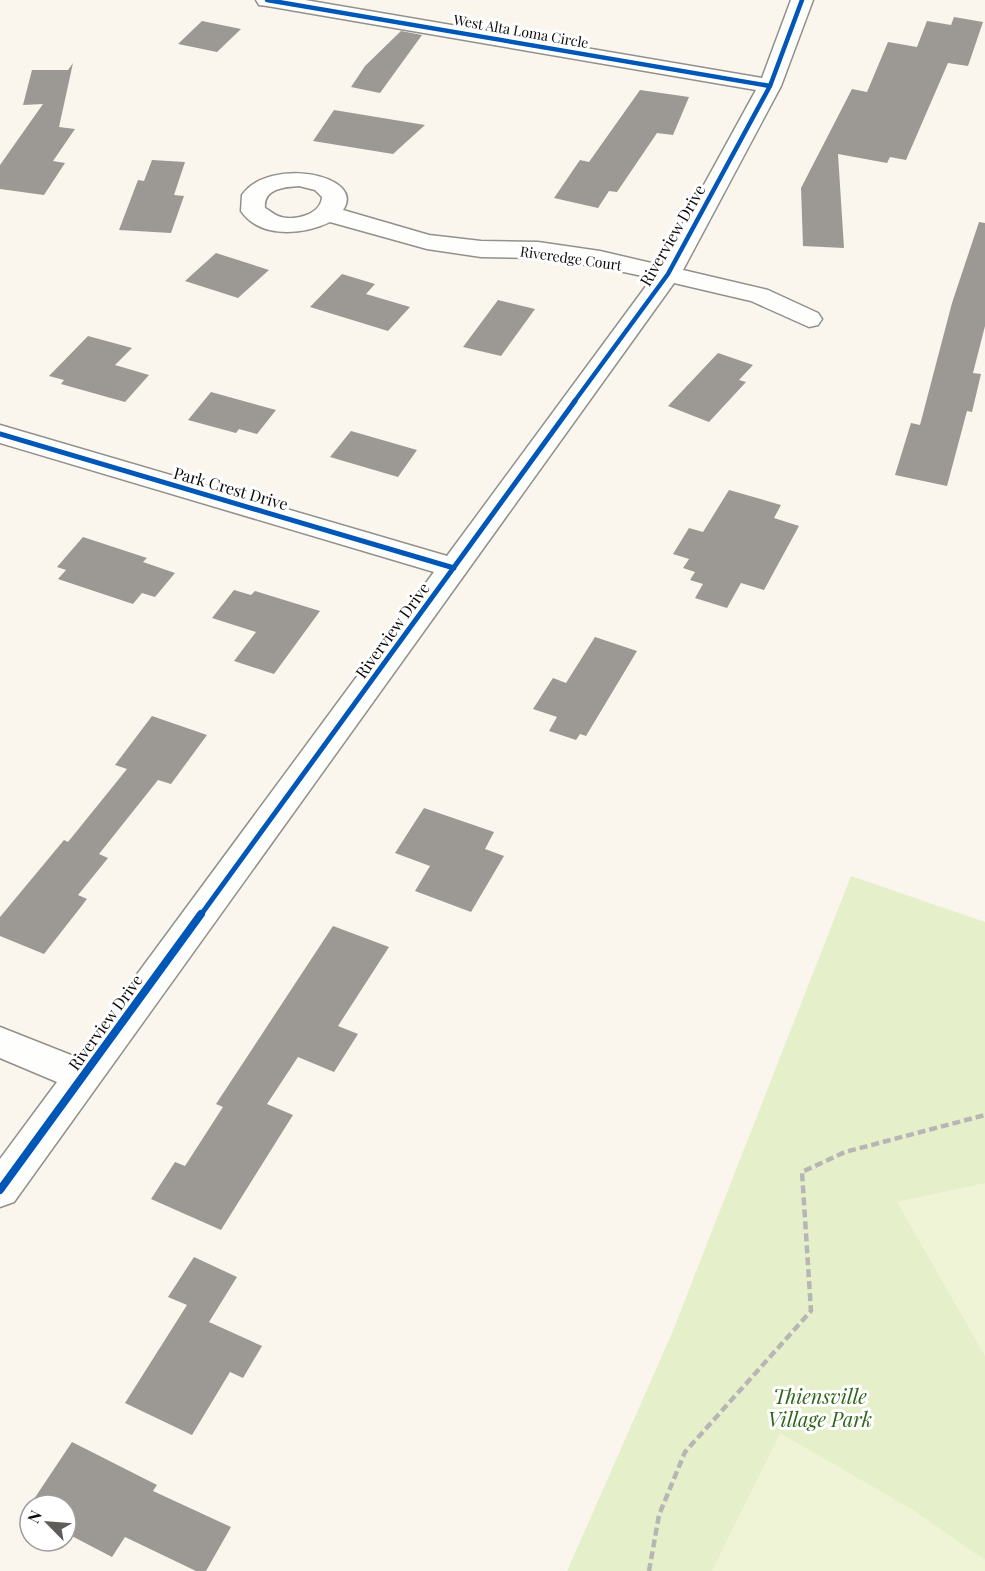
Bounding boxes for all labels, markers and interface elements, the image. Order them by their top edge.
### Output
street label: West Alta Loma Circle [451,10,590,52]
street label: Riverview Drive [635,181,709,289]
street label: Riveredge Court [519,241,624,275]
street label: Park Crest Drive [171,462,291,514]
street label: Riverview Drive [350,578,434,682]
street label: Riverview Drive [63,970,147,1074]
park label: Thiensville Village Park [768,1382,872,1432]
north arrow [18,1493,78,1553]
text: N [22,1506,46,1526]

